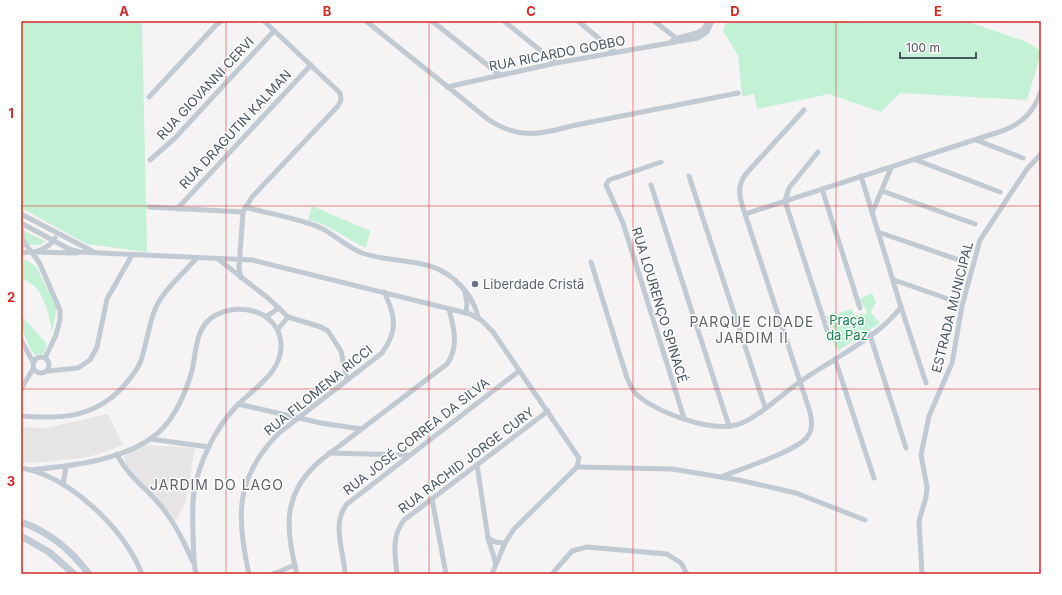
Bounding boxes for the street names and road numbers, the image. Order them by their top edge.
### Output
street label: RUA RICARDO GOBBO [488,32,627,74]
street label: RUA GIOVANNI CERVI [153,33,257,143]
street label: RUA DRAGUTIN KALMAN [176,66,294,192]
street label: RUA LOURENÇO SPINACÉ [629,225,691,385]
street label: ESTRADA MUNICIPAL [928,240,976,374]
street label: RUA FILOMENA RICCI [261,341,375,439]
street label: RUA JOSÉ CORREA DA SILVA [340,374,492,498]
street label: RUA RACHID JORGE CURY [395,404,537,516]

